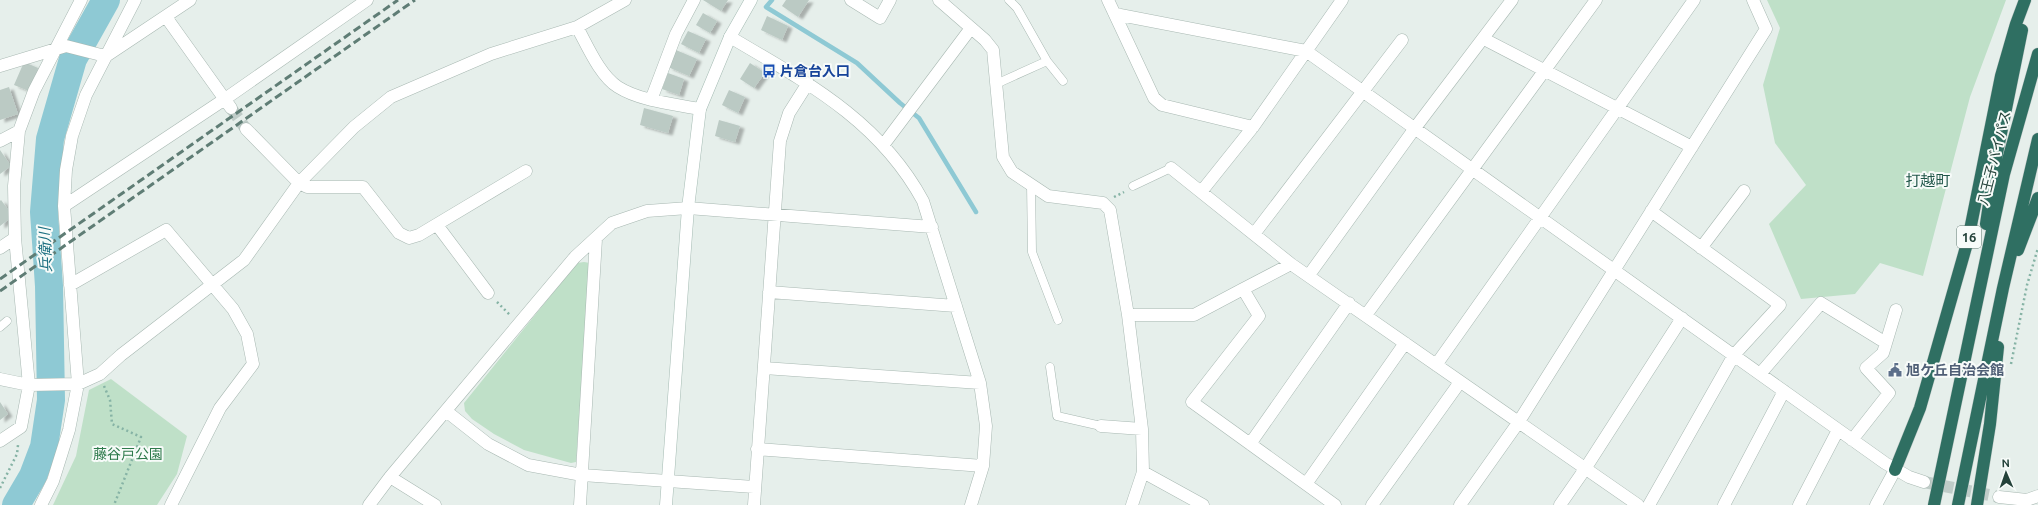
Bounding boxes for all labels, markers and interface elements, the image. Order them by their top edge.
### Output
bus stop icon: 片倉台入口 [761,63,777,79]
place label: 片倉台入口 [780,63,850,79]
street label: 八王子バイパス [1974,109,2014,207]
district label: 打越町 [1905,172,1951,189]
water label: 兵衛川 [36,225,54,273]
road number: 16 [1957,226,1981,248]
public building icon: 旭ケ丘自治会館 [1887,362,1903,378]
place label: 旭ケ丘自治会館 [1906,362,2004,378]
park label: 藤谷戸公園 [93,446,163,462]
north arrow [1986,453,2026,493]
text: N [2001,457,2010,469]

